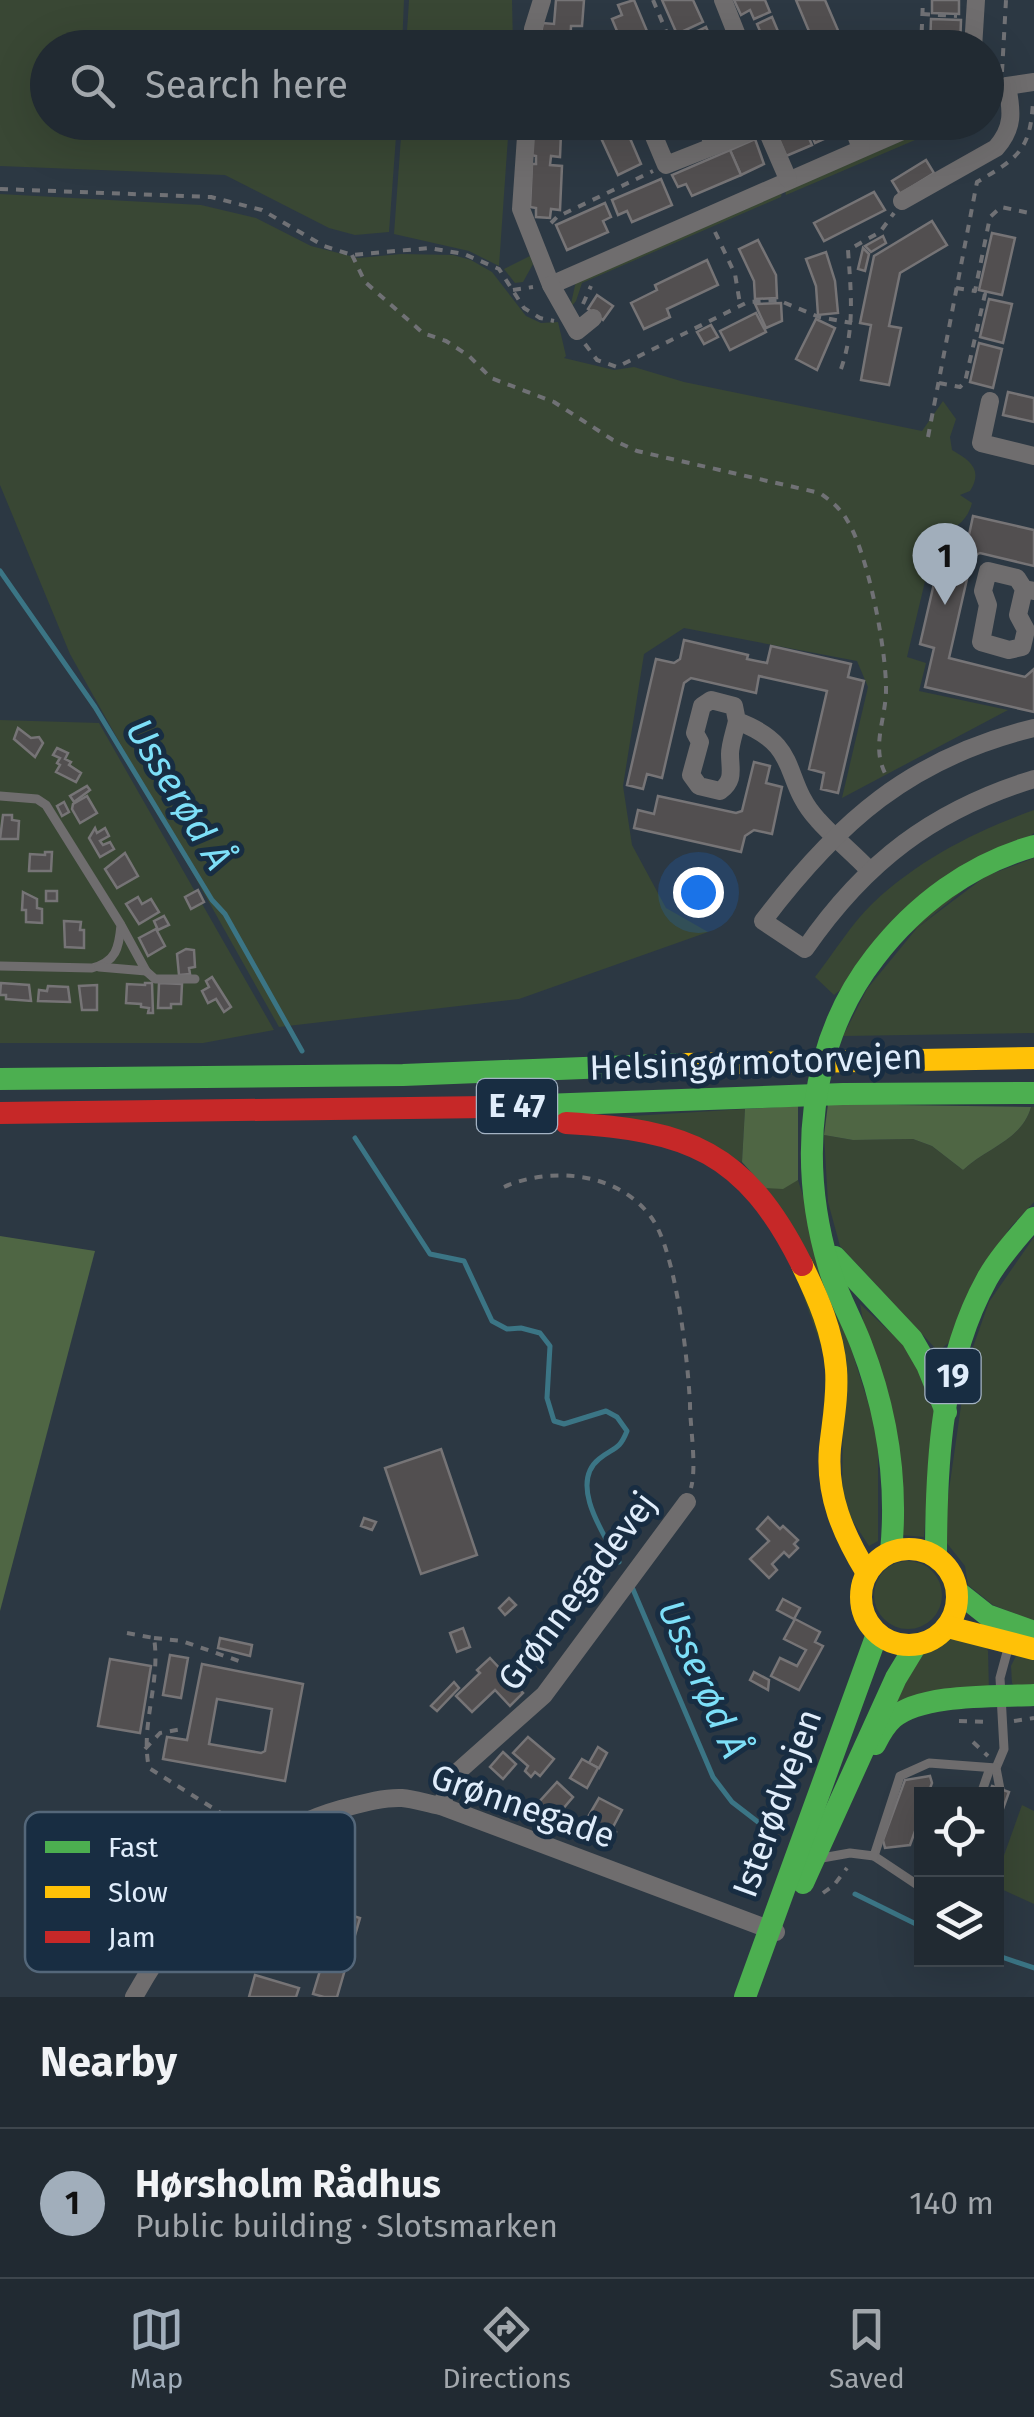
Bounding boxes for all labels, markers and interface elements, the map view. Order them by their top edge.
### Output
search box [30,30,1004,140]
icon: search [65,58,120,113]
text: Search here [145,62,348,108]
pin: 1 [912,522,978,605]
water label: Usserød Å [116,710,243,878]
your location [673,867,724,918]
street label: Helsingørmotorvejen [589,1035,923,1089]
road number: E 47 [477,1079,557,1133]
road number: 19 [926,1349,980,1403]
street label: Grønnegadevej [489,1484,665,1698]
water label: Usserød Å [648,1592,759,1765]
street label: Isterødvejen [724,1703,830,1903]
street label: Grønnegade [426,1755,620,1857]
map controls [914,1787,1004,1967]
button: locate [914,1787,1004,1877]
legend [25,1812,355,1972]
text: Fast [108,1831,159,1864]
text: Slow [108,1876,168,1909]
button: layers [914,1877,1004,1967]
text: Jam [108,1921,156,1954]
text: Nearby [40,2037,177,2087]
text: Hørsholm Rådhus [135,2161,441,2207]
text: 1 [65,2184,80,2222]
text: 140 m [909,2184,994,2222]
text: Public building · Slotsmarken [135,2207,558,2245]
tab: Map [129,2302,184,2395]
tab: Directions [442,2302,571,2395]
tab: Saved [829,2302,905,2395]

